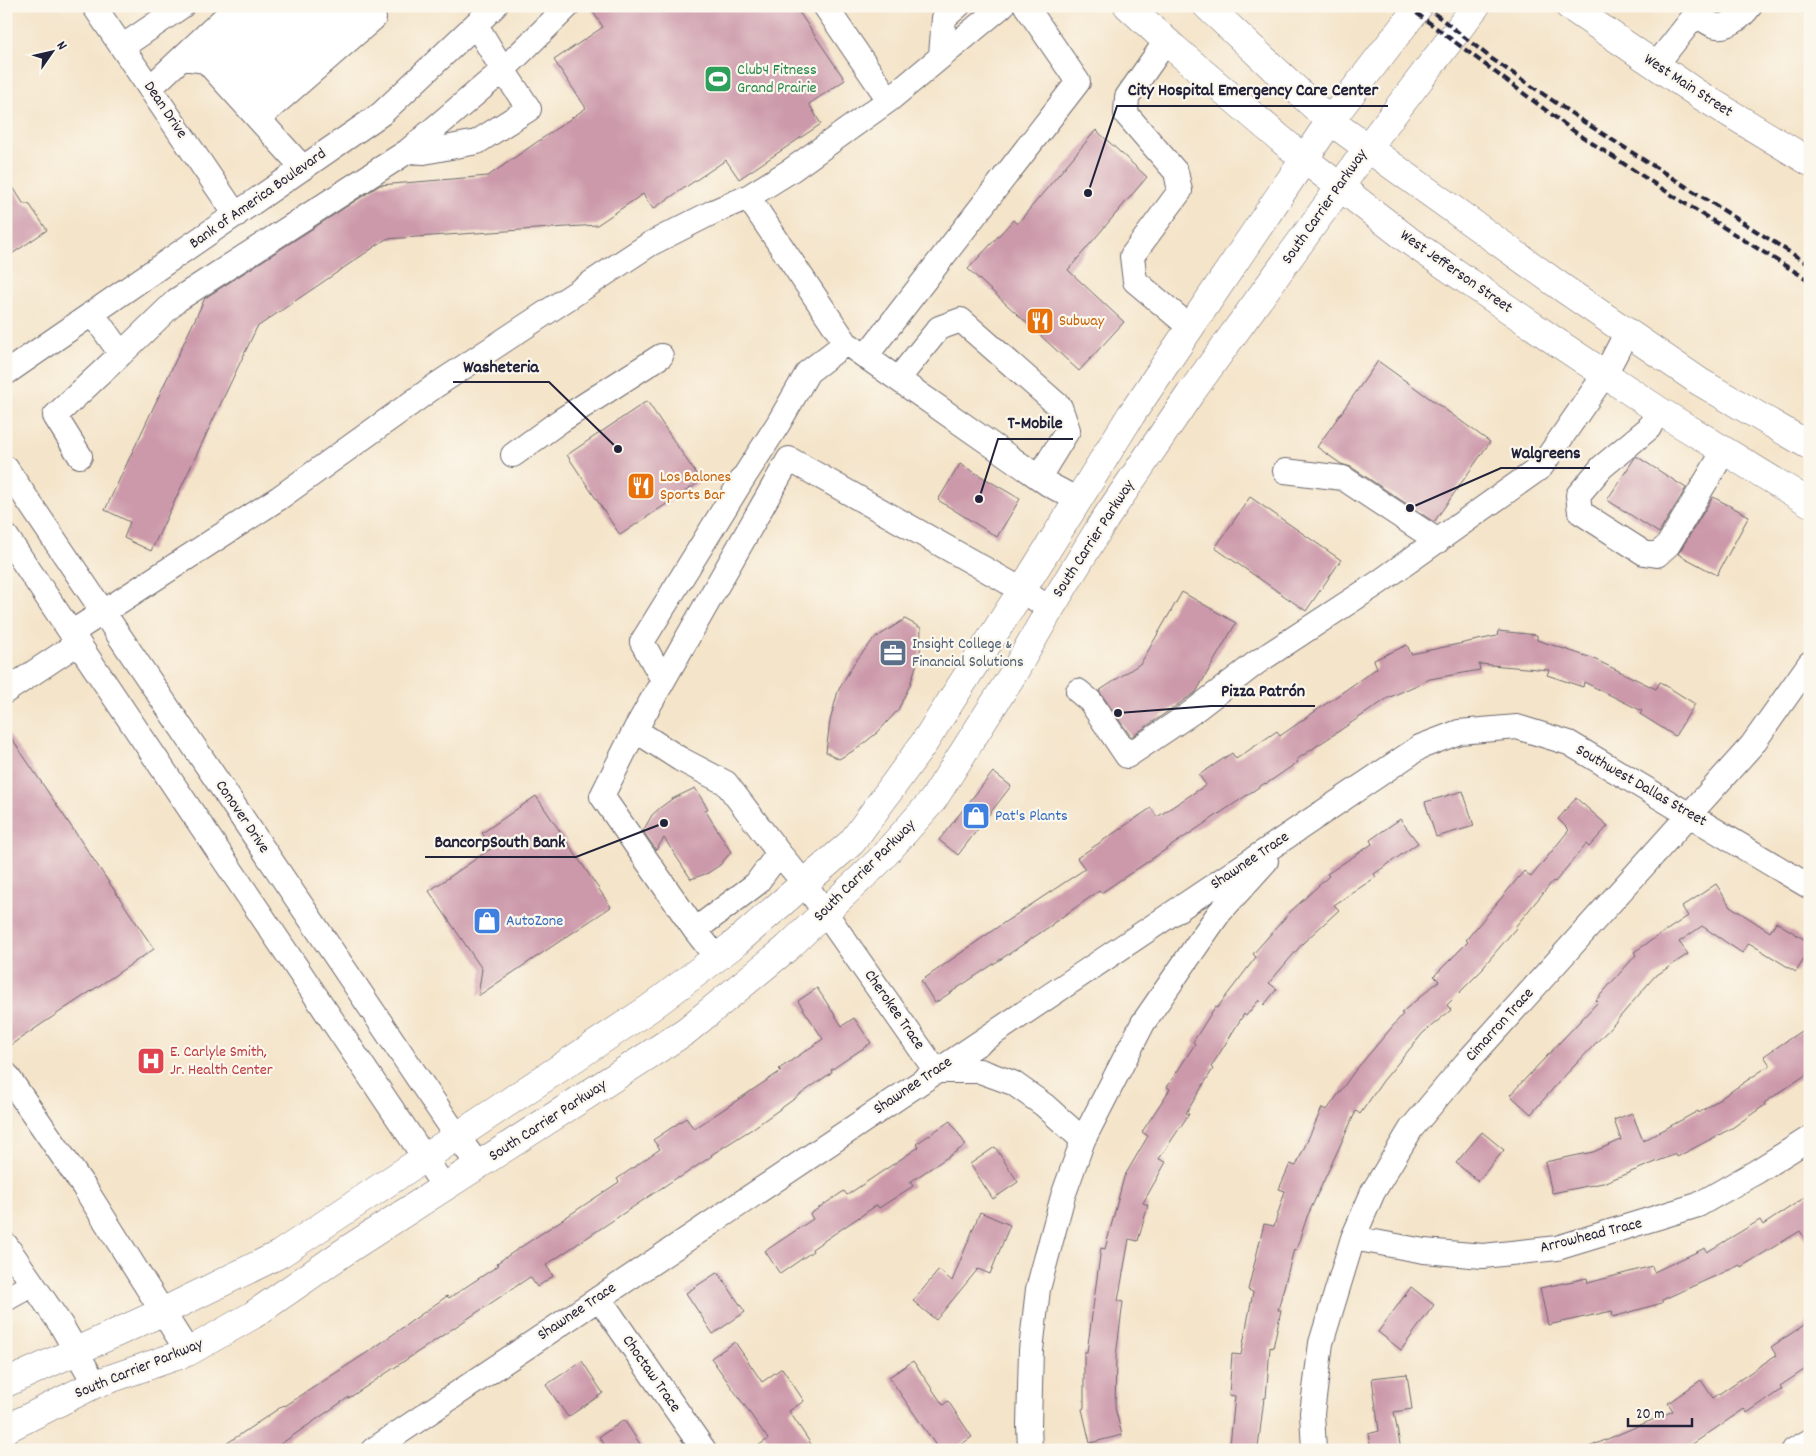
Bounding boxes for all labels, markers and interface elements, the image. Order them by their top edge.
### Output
north arrow [28,28,78,78]
text: N [51,37,71,54]
street label: West Main Street [1639,49,1737,124]
place label: Club4 Fitness Grand Prairie [737,59,817,100]
sports icon: Club4 Fitness Grand Prairie [703,64,733,94]
callout: City Hospital Emergency Care Center [1117,73,1388,106]
street label: Dean Drive [137,77,193,143]
text: City Hospital Emergency Care Center [1128,79,1379,104]
street label: Bank of America Boulevard [185,143,331,255]
street label: South Carrier Parkway [1276,144,1374,269]
street label: West Jefferson Street [1395,224,1517,320]
restaurant icon: Subway [1025,306,1055,336]
place label: Subway [1059,310,1105,333]
callout: Washeteria [453,349,549,382]
text: Washeteria [463,356,539,381]
callout: T-Mobile [998,406,1073,439]
text: T-Mobile [1007,412,1063,437]
callout: Walgreens [1501,435,1590,468]
text: Walgreens [1511,442,1581,467]
place label: Los Balones Sports Bar [660,466,732,507]
restaurant icon: Los Balones Sports Bar [626,471,656,501]
street label: South Carrier Parkway [1047,475,1141,602]
place label: Insight College & Financial Solutions [912,633,1024,674]
office icon: Insight College & Financial Solutions [878,638,908,668]
callout: Pizza Patrón [1211,673,1315,706]
text: Pizza Patrón [1221,680,1305,705]
street label: Southwest Dallas Street [1571,739,1711,833]
street label: Conover Drive [209,776,275,858]
shop icon: Pat's Plants [961,801,991,831]
place label: Pat's Plants [995,805,1068,828]
street label: South Carrier Parkway [809,814,922,927]
callout: BancorpSouth Bank [425,824,576,857]
street label: Shawnee Trace [1206,826,1294,896]
text: BancorpSouth Bank [435,831,566,856]
shop icon: AutoZone [472,906,502,936]
place label: AutoZone [506,910,563,933]
street label: Cherokee Trace [858,965,930,1055]
street label: Cimarron Trace [1460,983,1540,1067]
place label: E. Carlyle Smith, Jr. Health Center [170,1041,273,1082]
hospital icon: E. Carlyle Smith, Jr. Health Center [136,1046,166,1076]
street label: Shawnee Trace [869,1051,957,1121]
street label: South Carrier Parkway [485,1074,612,1168]
street label: Arrowhead Trace [1538,1212,1644,1260]
street label: Shawnee Trace [533,1277,621,1347]
street label: Choctaw Trace [616,1331,686,1417]
street label: South Carrier Parkway [71,1333,207,1405]
scale bar [1628,1396,1692,1428]
text: 20 m [1636,1404,1664,1426]

